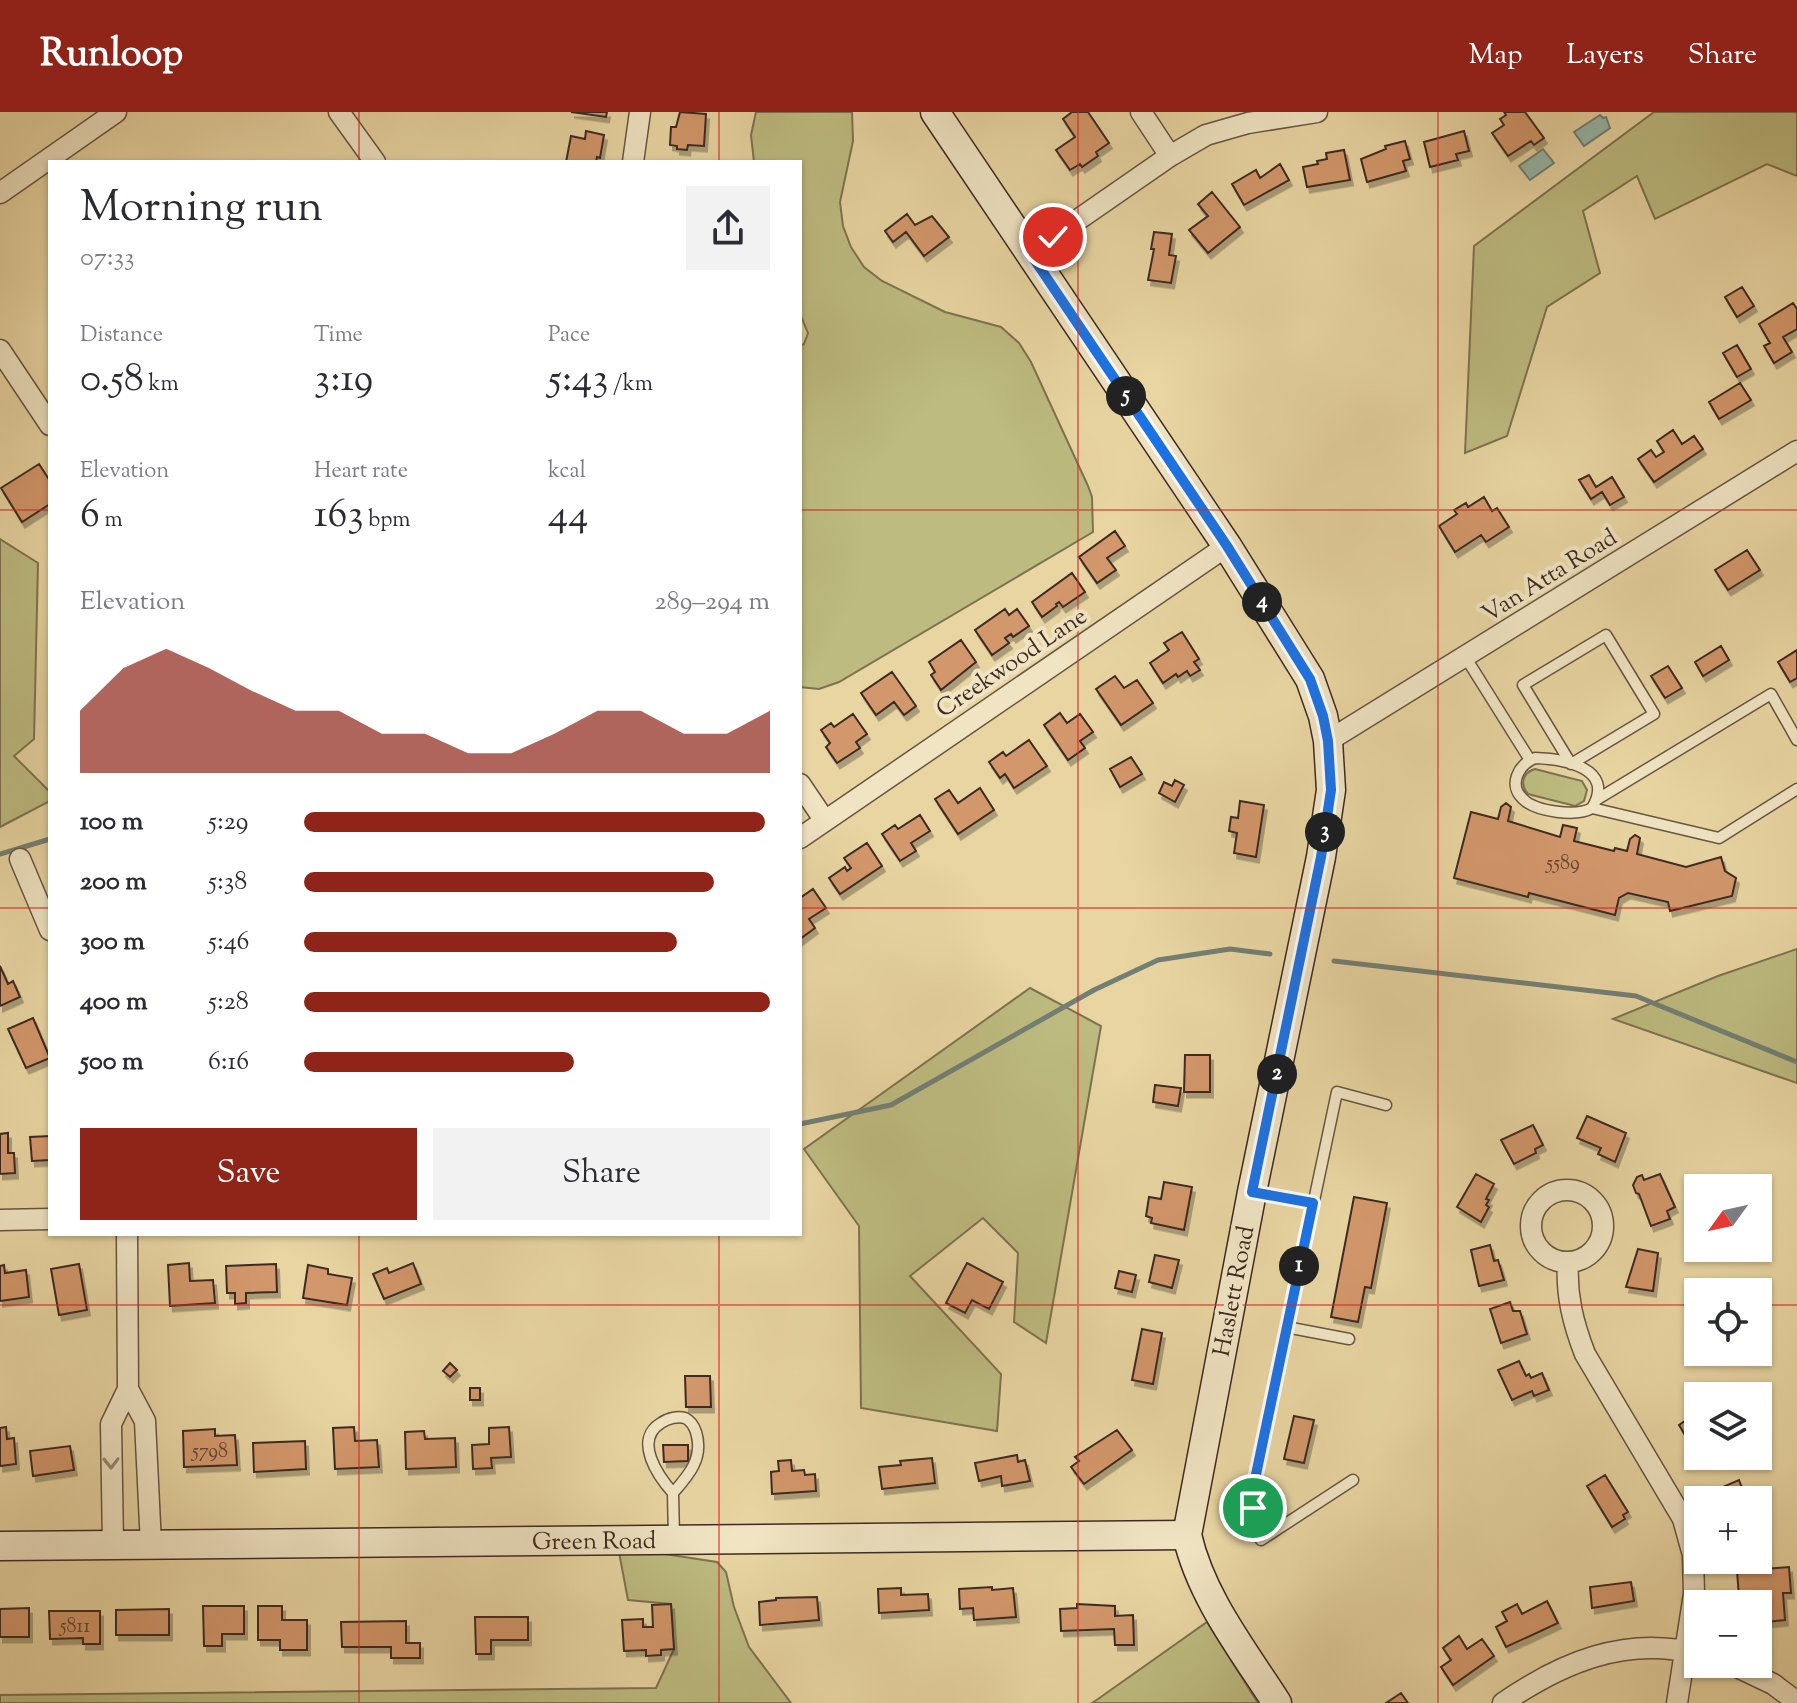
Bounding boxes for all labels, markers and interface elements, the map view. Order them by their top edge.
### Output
text: Runloop [40,29,183,83]
text: Map [1469,36,1522,76]
text: Layers [1566,36,1644,76]
text: Share [1688,36,1757,76]
text: Morning run [80,178,323,241]
button: share [686,186,770,270]
pin [1019,203,1087,271]
icon: check [1031,215,1075,259]
text: 07:33 [80,240,135,277]
text: Distance [80,320,163,352]
text: Time [314,320,363,352]
text: Pace [548,320,590,352]
text: 0.58 [80,352,144,409]
text: 3:19 [314,352,373,409]
text: 5:43 [548,352,608,409]
text: km [144,369,179,401]
text: /km [608,369,653,401]
pin: 5 [1106,376,1146,416]
text: 5 [1122,380,1130,412]
text: Elevation [80,456,169,488]
text: Heart rate [314,456,408,488]
text: kcal [548,456,586,488]
text: 6 [80,488,100,545]
text: 163 [314,488,364,545]
text: 44 [548,488,588,545]
text: m [100,505,123,537]
text: bpm [364,505,411,537]
street label: Van Atta Road [1476,521,1625,632]
pin: 4 [1242,582,1282,622]
text: Elevation [80,584,185,621]
text: 289–294 m [655,584,770,621]
text: 4 [1256,586,1268,618]
street label: Creekwood Lane [930,600,1094,727]
text: 100 m [80,804,143,841]
text: 5:29 [208,804,248,841]
pin: 3 [1305,812,1345,852]
text: 3 [1321,816,1329,848]
house number: 5589 [1545,850,1580,879]
text: 200 m [80,864,147,901]
text: 5:38 [208,864,247,901]
text: 300 m [80,924,145,961]
text: 5:46 [208,924,249,961]
text: 400 m [80,984,147,1021]
text: 5:28 [208,984,249,1021]
text: 500 m [80,1044,143,1081]
text: 6:16 [208,1044,249,1081]
pin: 2 [1257,1054,1297,1094]
text: 2 [1272,1058,1282,1090]
button: Save [80,1128,417,1220]
button: Share [433,1128,770,1220]
north arrow [1684,1174,1772,1262]
map controls [1684,1174,1772,1678]
street label: Haslett Road [1206,1223,1264,1360]
pin: 1 [1279,1246,1319,1286]
text: 1 [1295,1250,1303,1282]
button: locate [1684,1278,1772,1366]
button: layers [1684,1382,1772,1470]
house number: 5798 [191,1438,228,1467]
one-way arrow [103,1457,120,1470]
pin [1219,1474,1287,1542]
icon: arrive [1231,1486,1275,1530]
button: + [1684,1486,1772,1574]
street label: Green Road [532,1525,657,1560]
button: − [1684,1590,1772,1678]
house number: 5811 [59,1613,90,1642]

